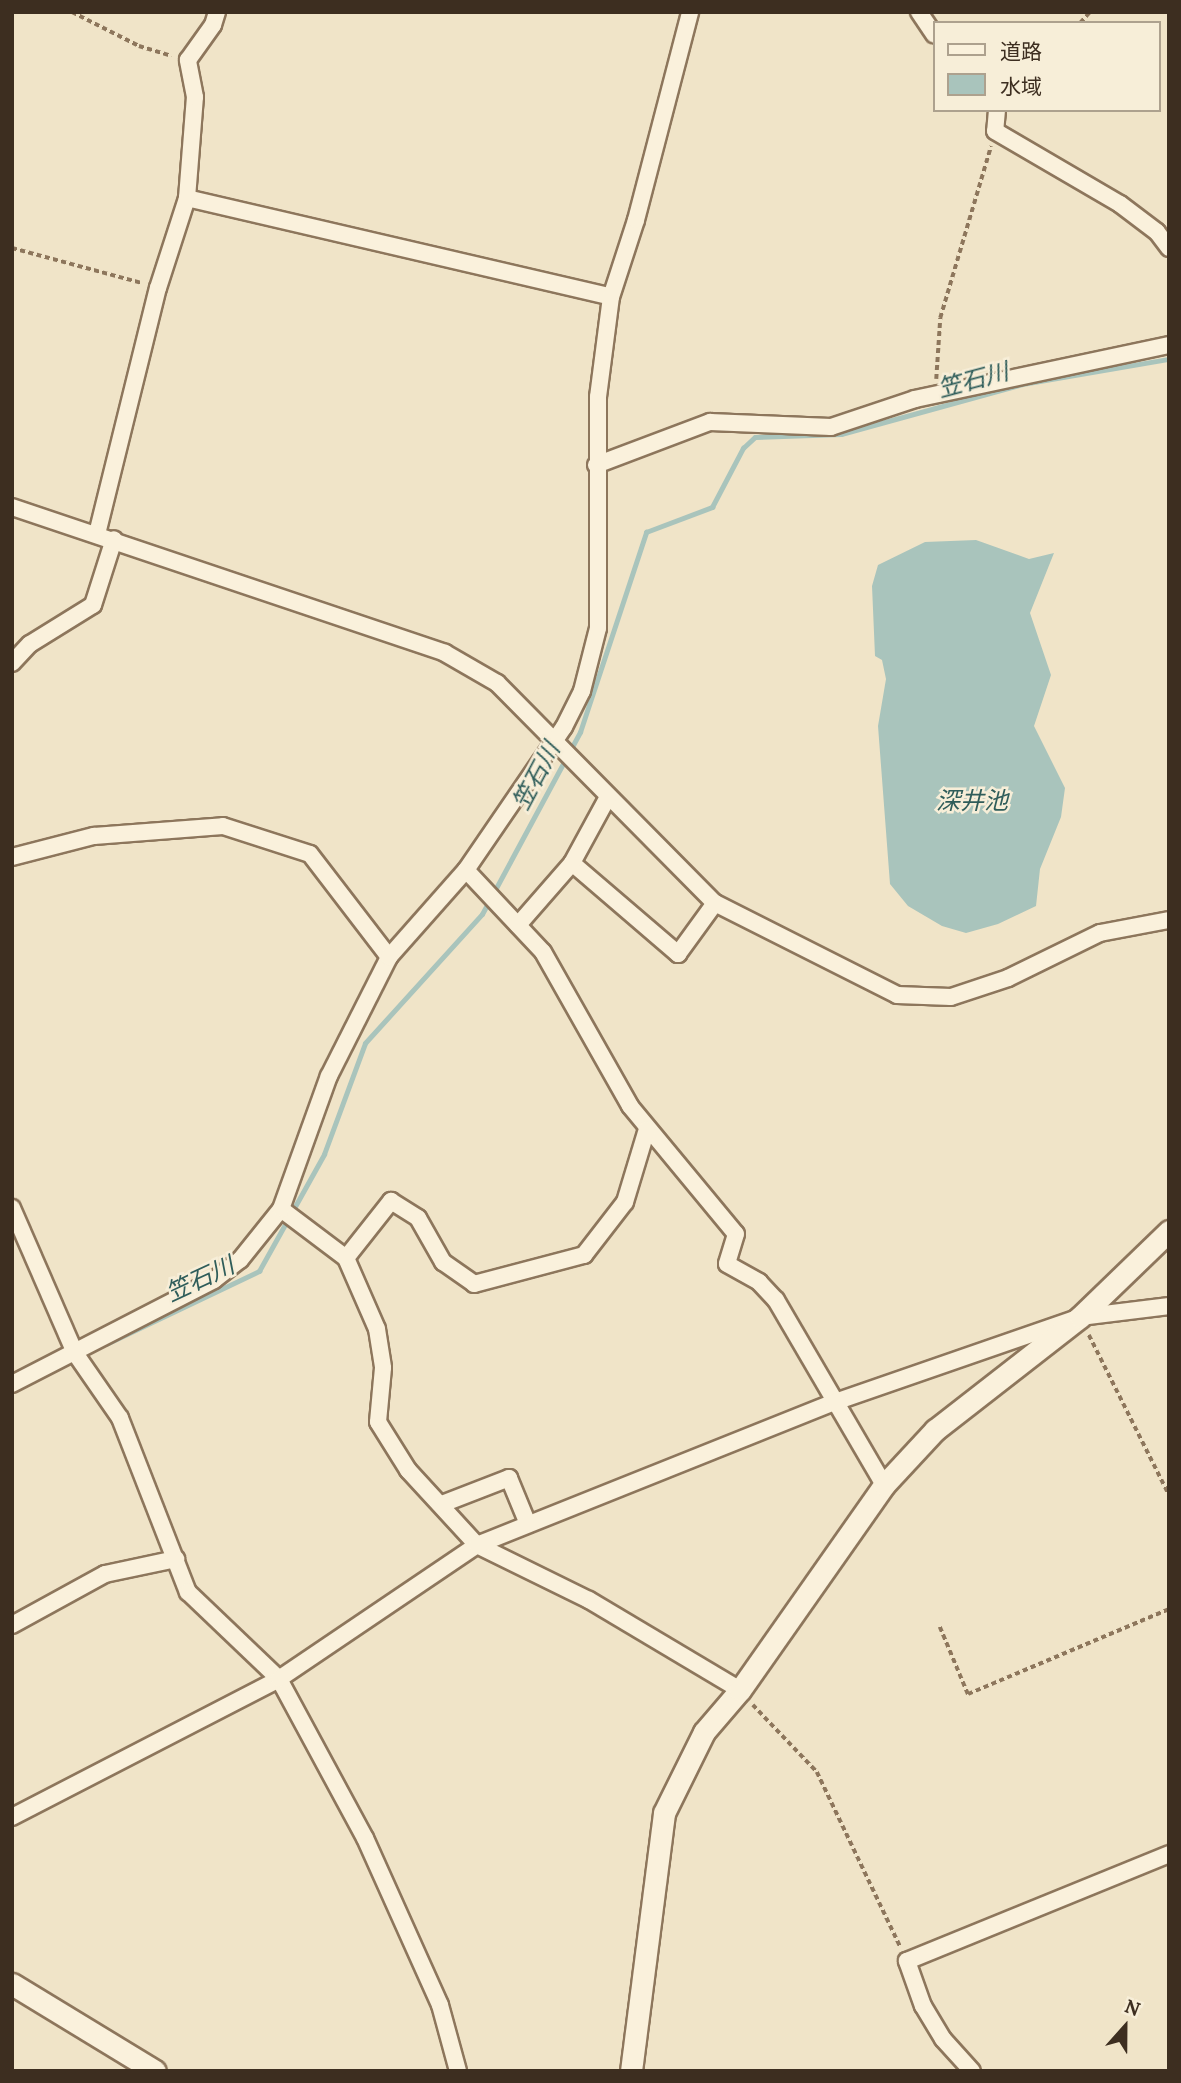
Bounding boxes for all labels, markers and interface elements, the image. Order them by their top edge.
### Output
legend [932,21,1160,112]
text: 道路 [1000,38,1042,65]
text: 水域 [1000,73,1042,100]
water label: 笠石川 [934,357,1012,403]
water label: 笠石川 [506,737,566,815]
water label: 深井池 [936,787,1008,815]
water label: 笠石川 [161,1251,239,1307]
north arrow [1090,1992,1160,2062]
text: N [1121,1994,1144,2021]

